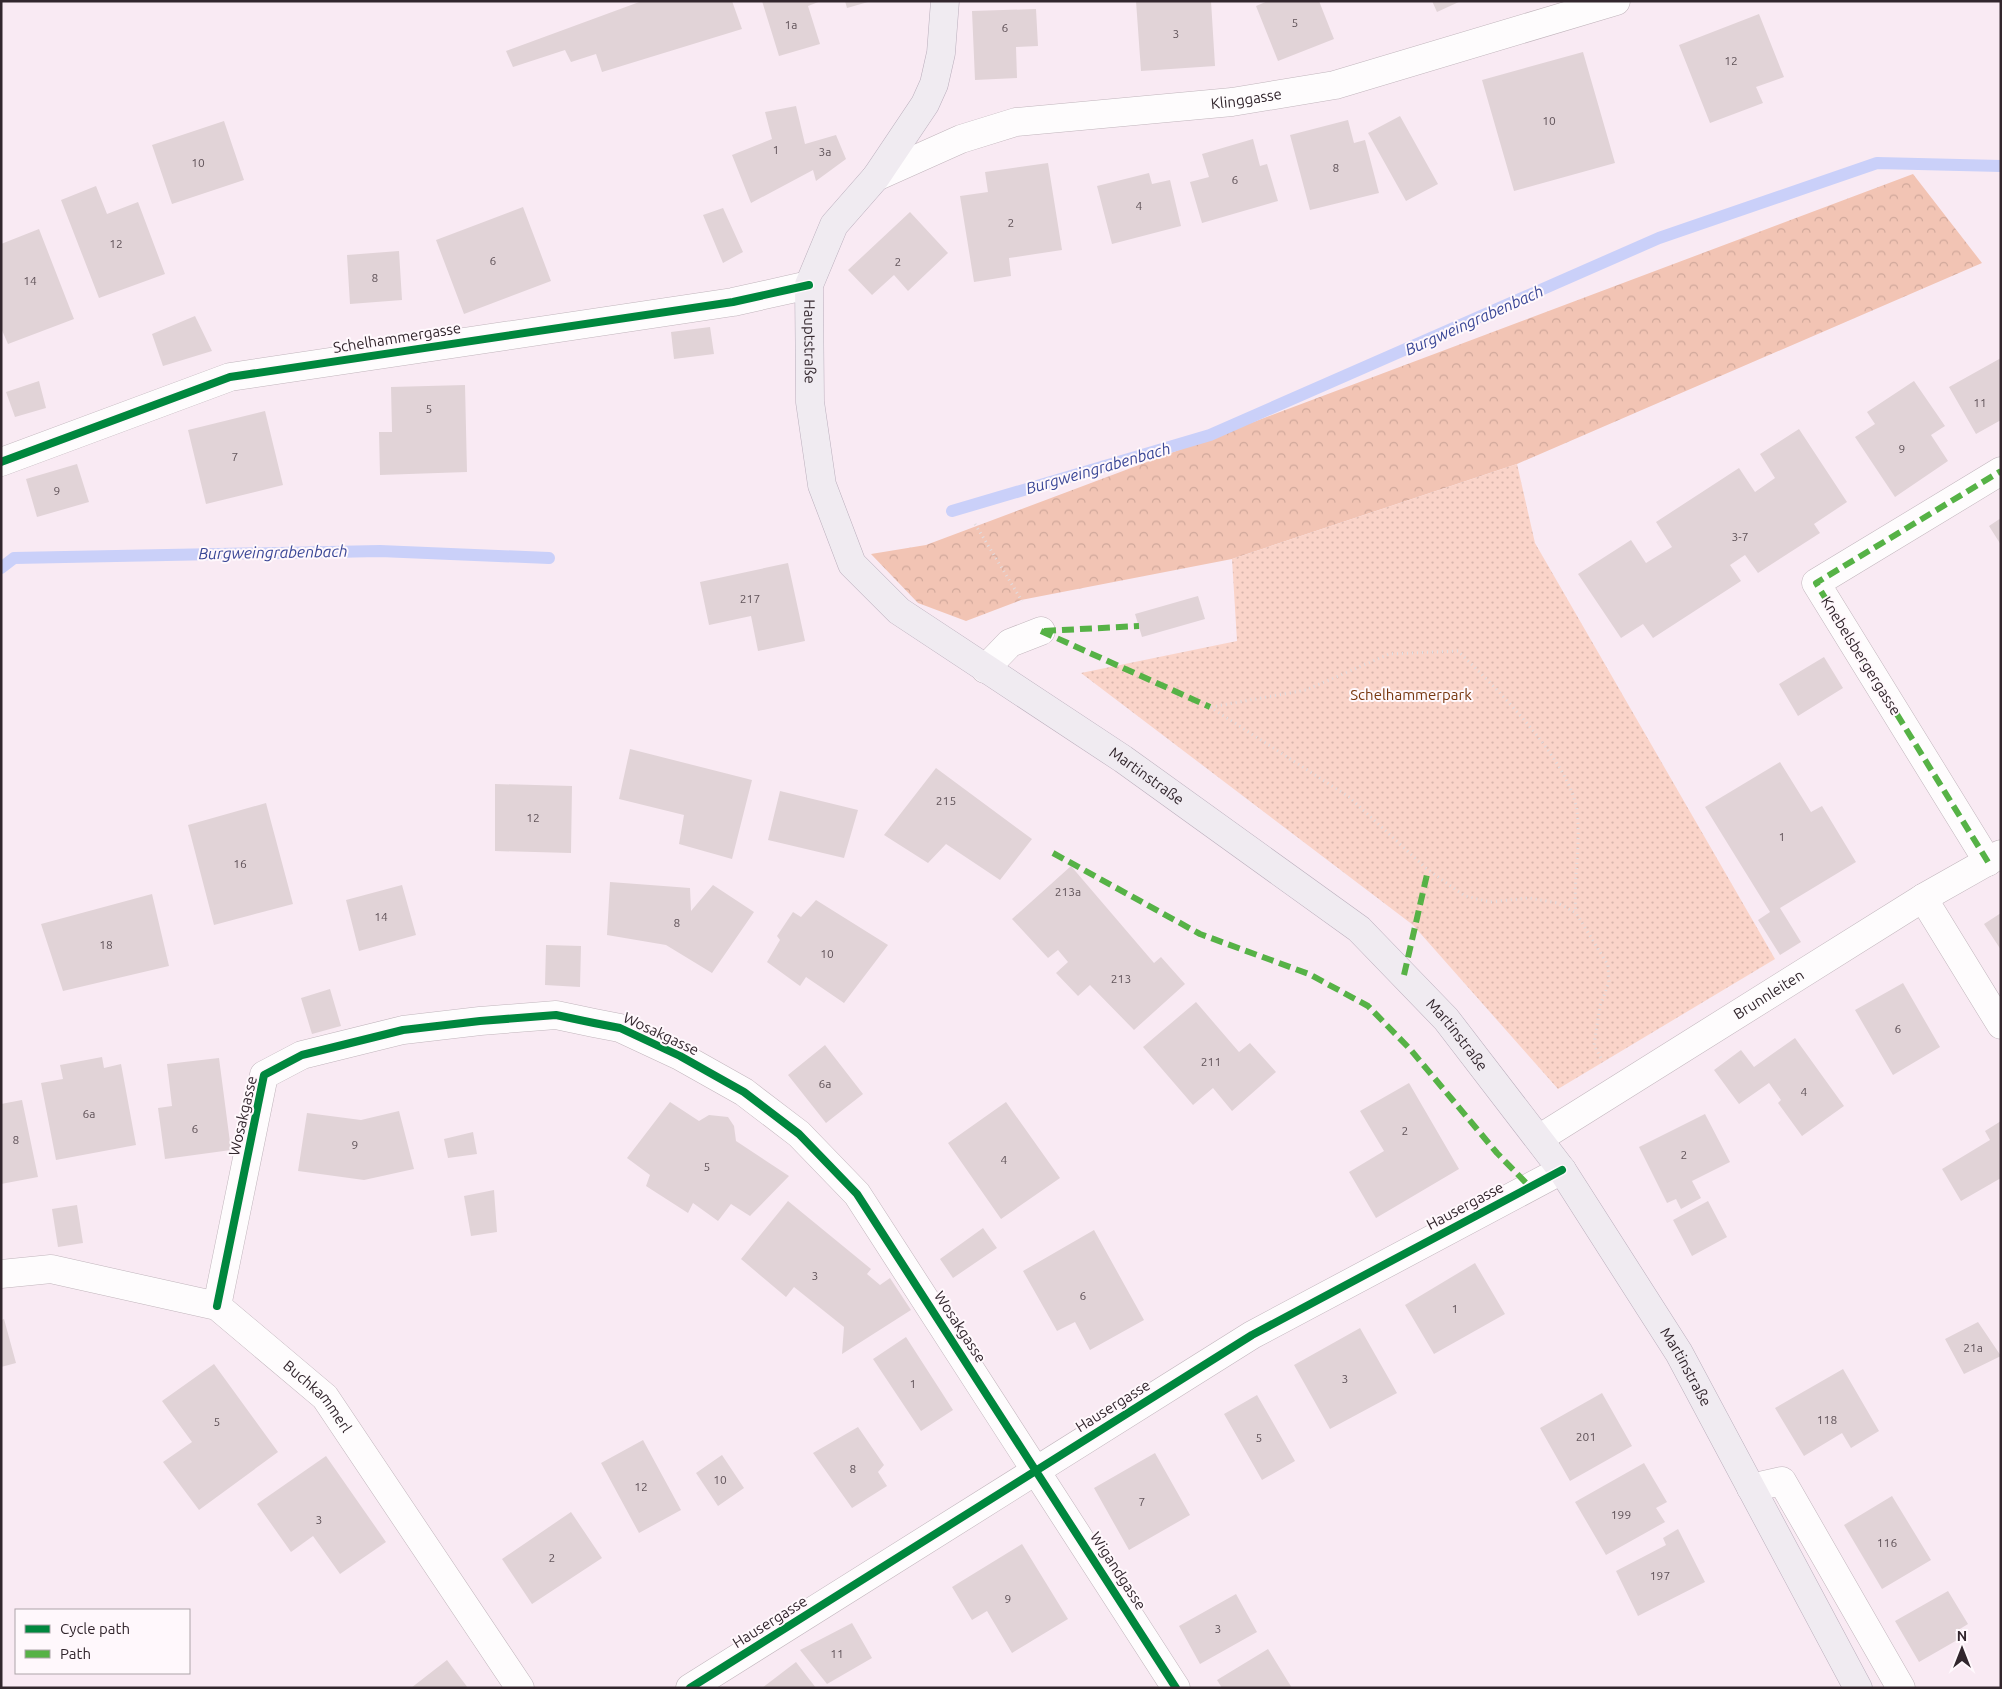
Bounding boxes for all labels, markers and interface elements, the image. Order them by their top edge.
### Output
house number: 5 [1292,16,1298,29]
house number: 1a [785,18,797,31]
house number: 6 [1002,21,1009,34]
house number: 3 [1173,27,1179,40]
house number: 12 [1724,54,1738,67]
street label: Klinggasse [1210,85,1283,112]
house number: 10 [1542,114,1556,127]
house number: 1 [773,143,779,156]
house number: 3a [819,145,831,158]
house number: 10 [191,156,205,169]
house number: 8 [1333,161,1340,174]
house number: 6 [1232,173,1239,186]
house number: 4 [1136,199,1143,212]
house number: 2 [1008,216,1014,229]
house number: 12 [109,237,123,250]
house number: 6 [490,254,497,267]
house number: 2 [895,255,901,268]
house number: 8 [372,271,379,284]
house number: 14 [23,274,37,287]
water label: Burgweingrabenbach [1402,281,1546,359]
street label: Hauptstraße [801,299,819,384]
street label: Schelhammergasse [332,319,462,356]
house number: 11 [1973,396,1987,409]
house number: 5 [426,402,432,415]
water label: Burgweingrabenbach [1024,439,1172,497]
house number: 9 [1899,442,1905,455]
house number: 7 [232,450,238,463]
house number: 9 [54,484,60,497]
house number: 3-7 [1731,530,1749,543]
water label: Burgweingrabenbach [198,542,348,562]
house number: 217 [740,592,760,605]
street label: Knebelsbergergasse [1818,593,1905,718]
park label: Schelhammerpark [1350,686,1472,703]
street label: Martinstraße [1106,743,1187,808]
house number: 215 [936,794,956,807]
house number: 12 [526,811,540,824]
house number: 1 [1779,830,1785,843]
house number: 16 [233,857,247,870]
house number: 213a [1055,885,1081,898]
house number: 14 [374,910,388,923]
house number: 8 [674,916,681,929]
house number: 18 [99,938,113,951]
house number: 10 [820,947,834,960]
street label: Brunnleiten [1730,966,1807,1023]
house number: 213 [1111,972,1131,985]
street label: Martinstraße [1423,995,1491,1074]
street label: Wosakgasse [621,1009,702,1058]
house number: 6 [1895,1022,1902,1035]
house number: 211 [1201,1055,1221,1068]
street label: Wosakgasse [225,1074,260,1158]
house number: 6a [819,1077,831,1090]
house number: 4 [1801,1085,1808,1098]
house number: 6a [83,1107,95,1120]
house number: 6 [192,1122,199,1135]
house number: 2 [1402,1124,1408,1137]
house number: 8 [13,1133,20,1146]
house number: 9 [352,1138,358,1151]
house number: 2 [1681,1148,1687,1161]
house number: 4 [1001,1153,1008,1166]
house number: 5 [704,1160,710,1173]
street label: Hausergasse [1423,1178,1506,1233]
house number: 3 [812,1269,818,1282]
street label: Wosakgasse [931,1288,990,1366]
house number: 6 [1080,1289,1087,1302]
house number: 1 [1452,1302,1458,1315]
street label: Martinstraße [1657,1324,1715,1409]
house number: 21a [1963,1341,1983,1354]
street label: Buchkammerl [280,1357,355,1435]
house number: 3 [1342,1372,1348,1385]
street label: Hausergasse [1072,1376,1153,1435]
house number: 1 [910,1377,916,1390]
house number: 118 [1817,1413,1837,1426]
house number: 5 [214,1415,220,1428]
house number: 201 [1576,1430,1596,1443]
house number: 5 [1256,1431,1262,1444]
house number: 8 [850,1462,857,1475]
house number: 10 [713,1473,727,1486]
house number: 12 [634,1480,648,1493]
house number: 7 [1139,1495,1145,1508]
house number: 199 [1611,1508,1631,1521]
house number: 3 [316,1513,322,1526]
street label: Wigandgasse [1087,1529,1150,1613]
house number: 116 [1877,1536,1897,1549]
house number: 2 [549,1551,555,1564]
house number: 197 [1650,1569,1670,1582]
street label: Hausergasse [729,1592,810,1651]
house number: 9 [1005,1592,1011,1605]
legend [15,1609,190,1674]
text: Cycle path [60,1620,130,1637]
house number: 3 [1215,1622,1221,1635]
north arrow [1937,1624,1987,1674]
text: N [1957,1628,1967,1644]
text: Path [60,1645,91,1662]
house number: 11 [830,1647,844,1660]

